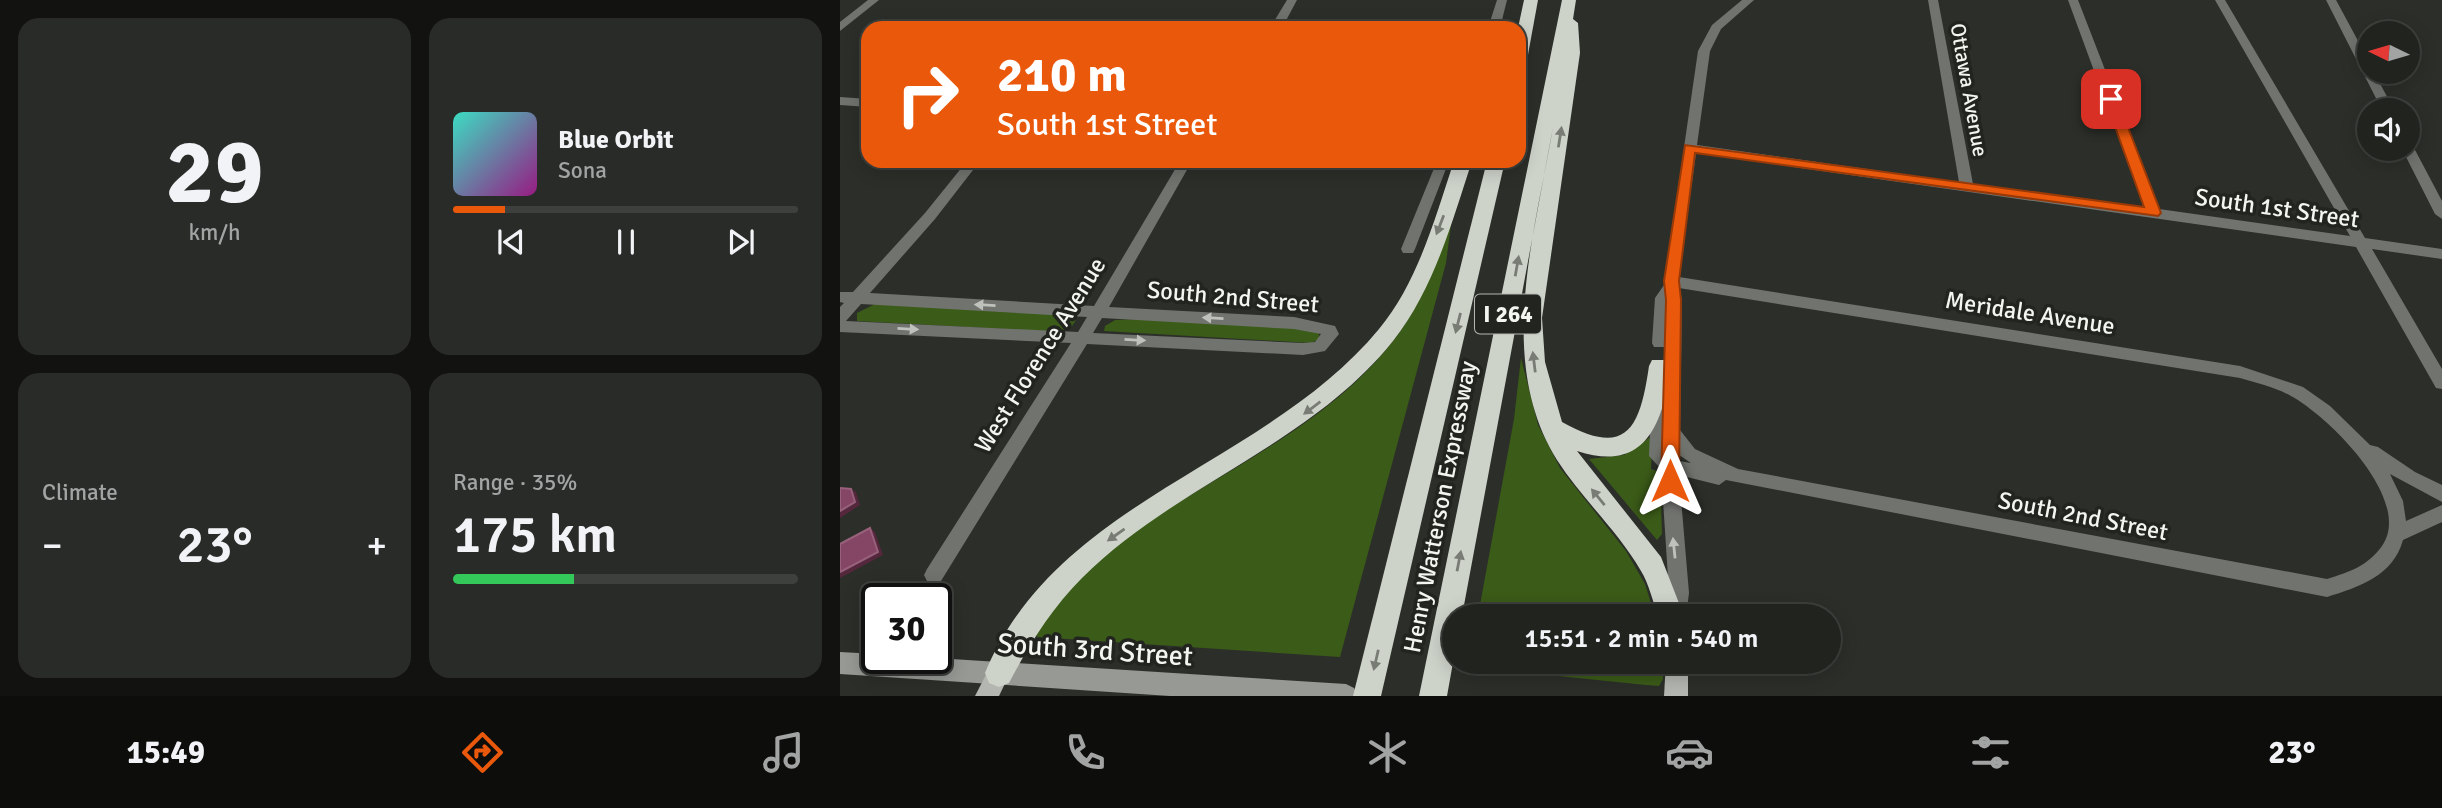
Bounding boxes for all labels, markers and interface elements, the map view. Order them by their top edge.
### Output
street label: Ottawa Avenue [1944,21,1994,159]
north arrow [2357,21,2420,84]
map controls [2357,21,2420,161]
text: 210 m [997,45,1127,105]
icon: right [882,49,973,140]
pin [2081,69,2141,129]
icon: arrive [2092,80,2130,118]
button: sound [2357,98,2420,161]
text: South 1st Street [997,105,1217,144]
text: 29 [165,116,264,229]
text: Blue Orbit [558,124,674,156]
one-way arrow [1554,126,1565,148]
text: Sona [558,156,607,185]
street label: South 1st Street [2193,182,2361,234]
one-way arrow [1434,215,1445,236]
text: km/h [188,218,241,247]
icon: previous [492,223,530,261]
icon: pause [607,223,645,261]
icon: next [722,223,760,261]
street label: West Florence Avenue [968,252,1112,458]
one-way arrow [1512,255,1523,277]
street label: South 2nd Street [1146,275,1320,319]
street label: Meridale Avenue [1943,285,2117,341]
road number: I 264 [1475,294,1541,334]
one-way arrow [974,299,996,310]
one-way arrow [1201,312,1223,323]
one-way arrow [1452,312,1463,334]
one-way arrow [897,324,919,335]
one-way arrow [1125,335,1147,346]
one-way arrow [1529,351,1540,373]
street label: Henry Watterson Expressway [1397,359,1483,655]
one-way arrow [1303,400,1321,415]
position arrow [1633,444,1707,518]
text: Range · 35% [453,468,577,497]
text: Climate [42,478,118,507]
street label: South 2nd Street [1996,485,2170,547]
one-way arrow [1590,488,1605,506]
text: 175 km [453,503,617,567]
text: 23° [176,513,253,577]
text: − [42,522,63,569]
text: + [366,522,387,569]
one-way arrow [1107,528,1125,542]
one-way arrow [1669,537,1680,559]
one-way arrow [1454,550,1465,572]
speed limit sign: 30 [861,583,952,674]
text: 15:51 · 2 min · 540 m [1525,623,1758,655]
street label: South 3rd Street [996,626,1194,674]
one-way arrow [1370,649,1381,671]
icon: directions [458,728,507,777]
icon: music [759,728,808,777]
icon: phone [1061,728,1110,777]
icon: climate [1363,728,1412,777]
icon: car [1665,728,1714,777]
icon: filters [1966,728,2015,777]
text: 15:49 [126,733,205,772]
text: 23° [2268,733,2316,772]

